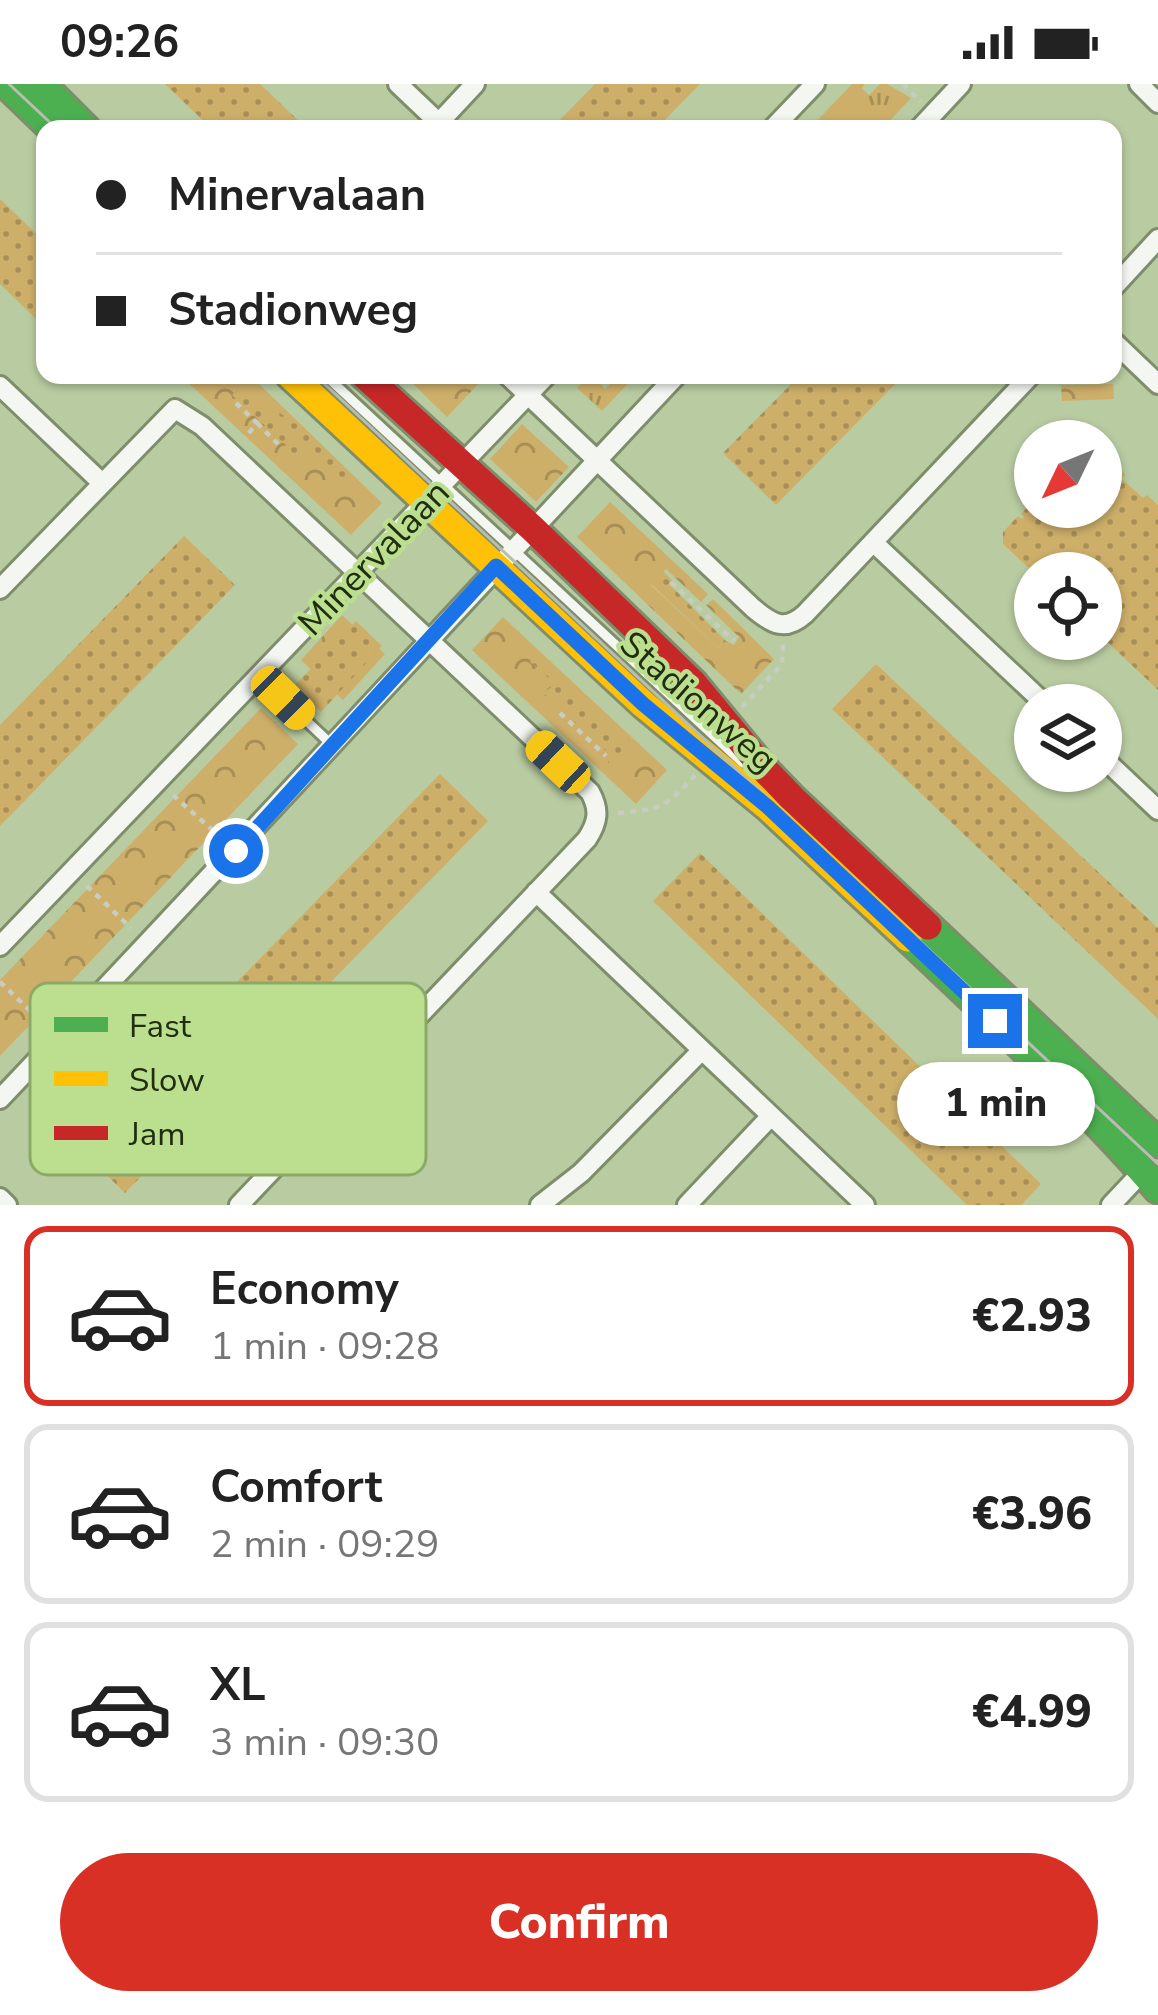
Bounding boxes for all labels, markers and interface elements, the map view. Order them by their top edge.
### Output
text: 09:26 [60,12,179,73]
text: Minervalaan [168,165,426,226]
text: Stadionweg [168,280,418,341]
north arrow [1014,420,1122,528]
map controls [1014,420,1122,792]
street label: Minervalaan [287,469,461,647]
button: locate [1014,552,1122,660]
street label: Stadionweg [609,620,787,784]
car [245,660,321,736]
button: layers [1014,684,1122,792]
car [519,724,597,800]
route start [209,824,263,878]
legend [30,983,426,1175]
route end [968,994,1022,1048]
text: Fast [129,1004,192,1049]
text: Slow [129,1058,205,1103]
callout: 1 min [896,1063,1094,1147]
text: 1 min [945,1077,1047,1130]
text: Jam [128,1112,185,1157]
text: Economy [210,1259,399,1320]
icon: car [66,1262,174,1370]
text: €2.93 [972,1286,1092,1347]
text: 1 min · 09:28 [210,1320,439,1373]
text: Comfort [210,1457,382,1518]
icon: car [66,1460,174,1568]
text: €3.96 [972,1484,1092,1545]
text: 2 min · 09:29 [210,1518,439,1571]
text: XL [210,1655,266,1716]
icon: car [66,1658,174,1766]
text: €4.99 [972,1682,1092,1743]
text: 3 min · 09:30 [210,1716,439,1769]
button: Confirm [60,1853,1098,1991]

